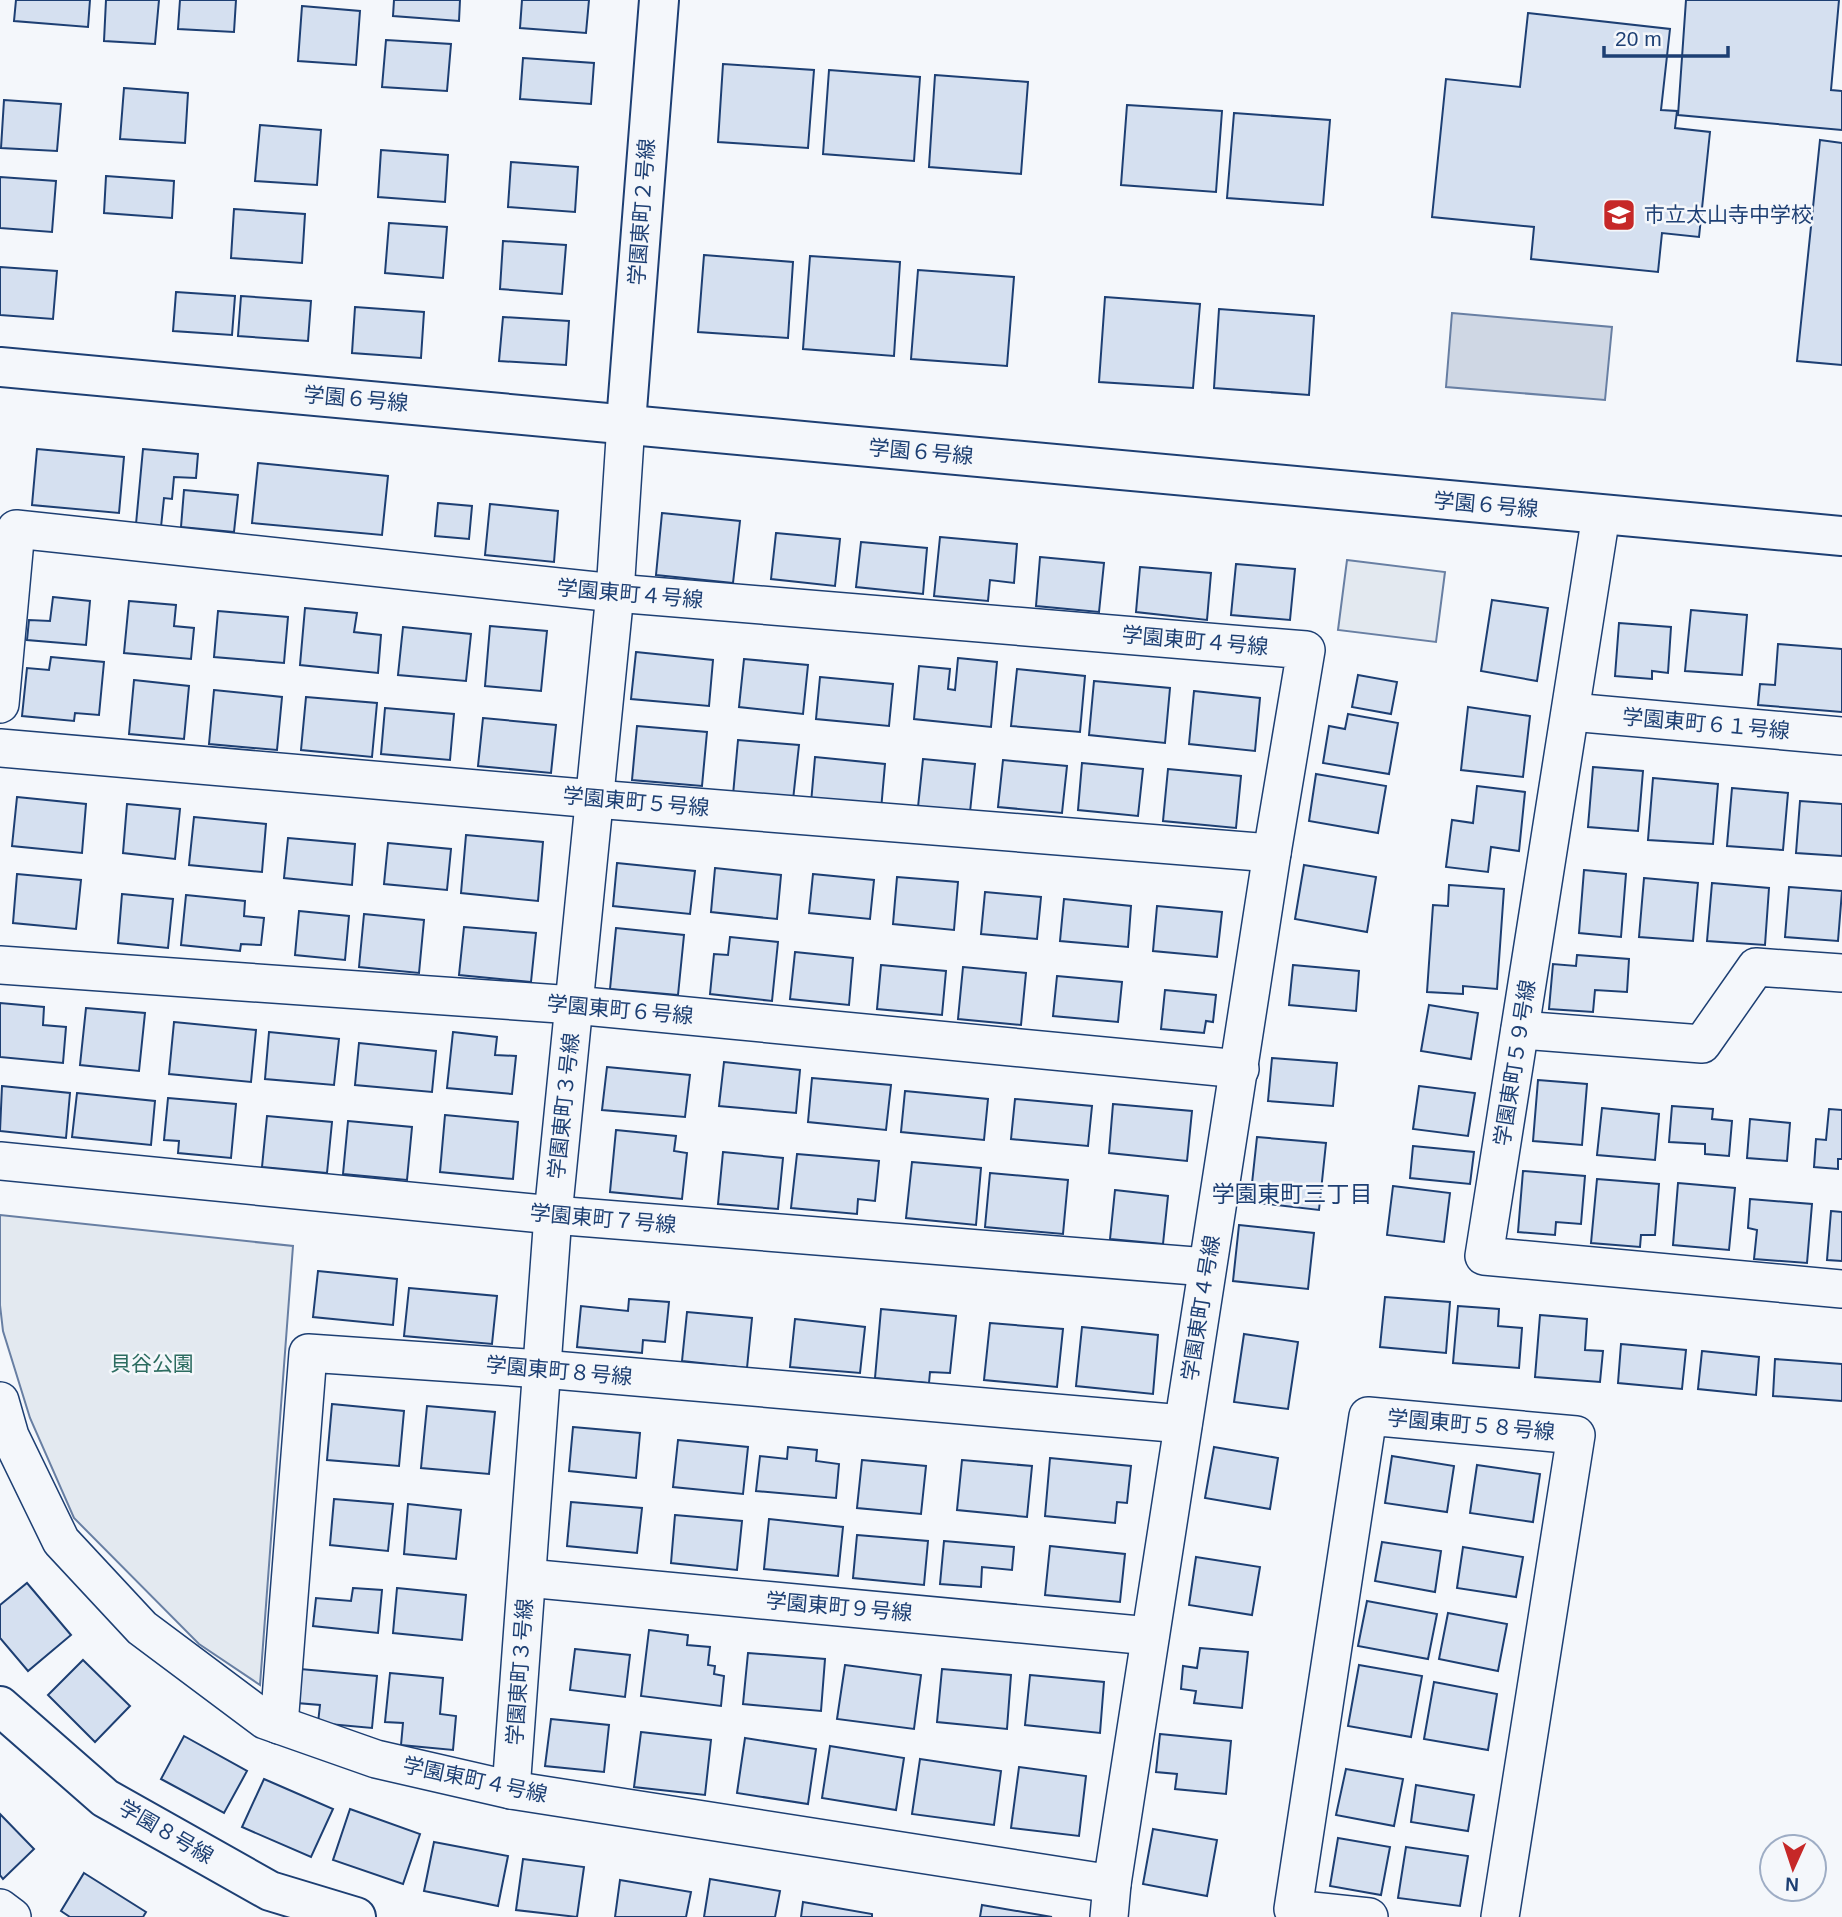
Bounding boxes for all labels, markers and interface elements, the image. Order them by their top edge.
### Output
scale bar [1604,14,1728,58]
text: 20 m [1615,27,1662,50]
street label: 学園東町２号線 [625,138,658,286]
school or university icon: 市立太山寺中学校 [1600,196,1638,234]
place label: 市立太山寺中学校 [1644,203,1812,226]
street label: 学園６号線 [303,382,409,415]
street label: 学園６号線 [868,435,974,468]
street label: 学園６号線 [1433,488,1539,521]
street label: 学園東町４号線 [556,576,704,611]
street label: 学園東町４号線 [1121,623,1269,658]
street label: 学園東町６１号線 [1621,705,1791,742]
street label: 学園東町５号線 [562,784,710,819]
street label: 学園東町５９号線 [1490,978,1539,1148]
street label: 学園東町６号線 [546,992,694,1027]
street label: 学園東町３号線 [544,1032,583,1180]
district label: 学園東町三丁目 [1212,1181,1373,1207]
street label: 学園東町７号線 [529,1201,677,1236]
street label: 学園東町４号線 [1178,1234,1223,1382]
park label: 貝谷公園 [110,1352,194,1375]
street label: 学園東町８号線 [485,1353,633,1388]
street label: 学園東町５８号線 [1386,1406,1556,1443]
street label: 学園東町９号線 [765,1589,913,1624]
street label: 学園東町３号線 [503,1598,536,1746]
street label: 学園東町４号線 [401,1753,549,1806]
street label: 学園８号線 [115,1795,217,1868]
north arrow [1758,1833,1828,1903]
text: N [1785,1874,1800,1895]

